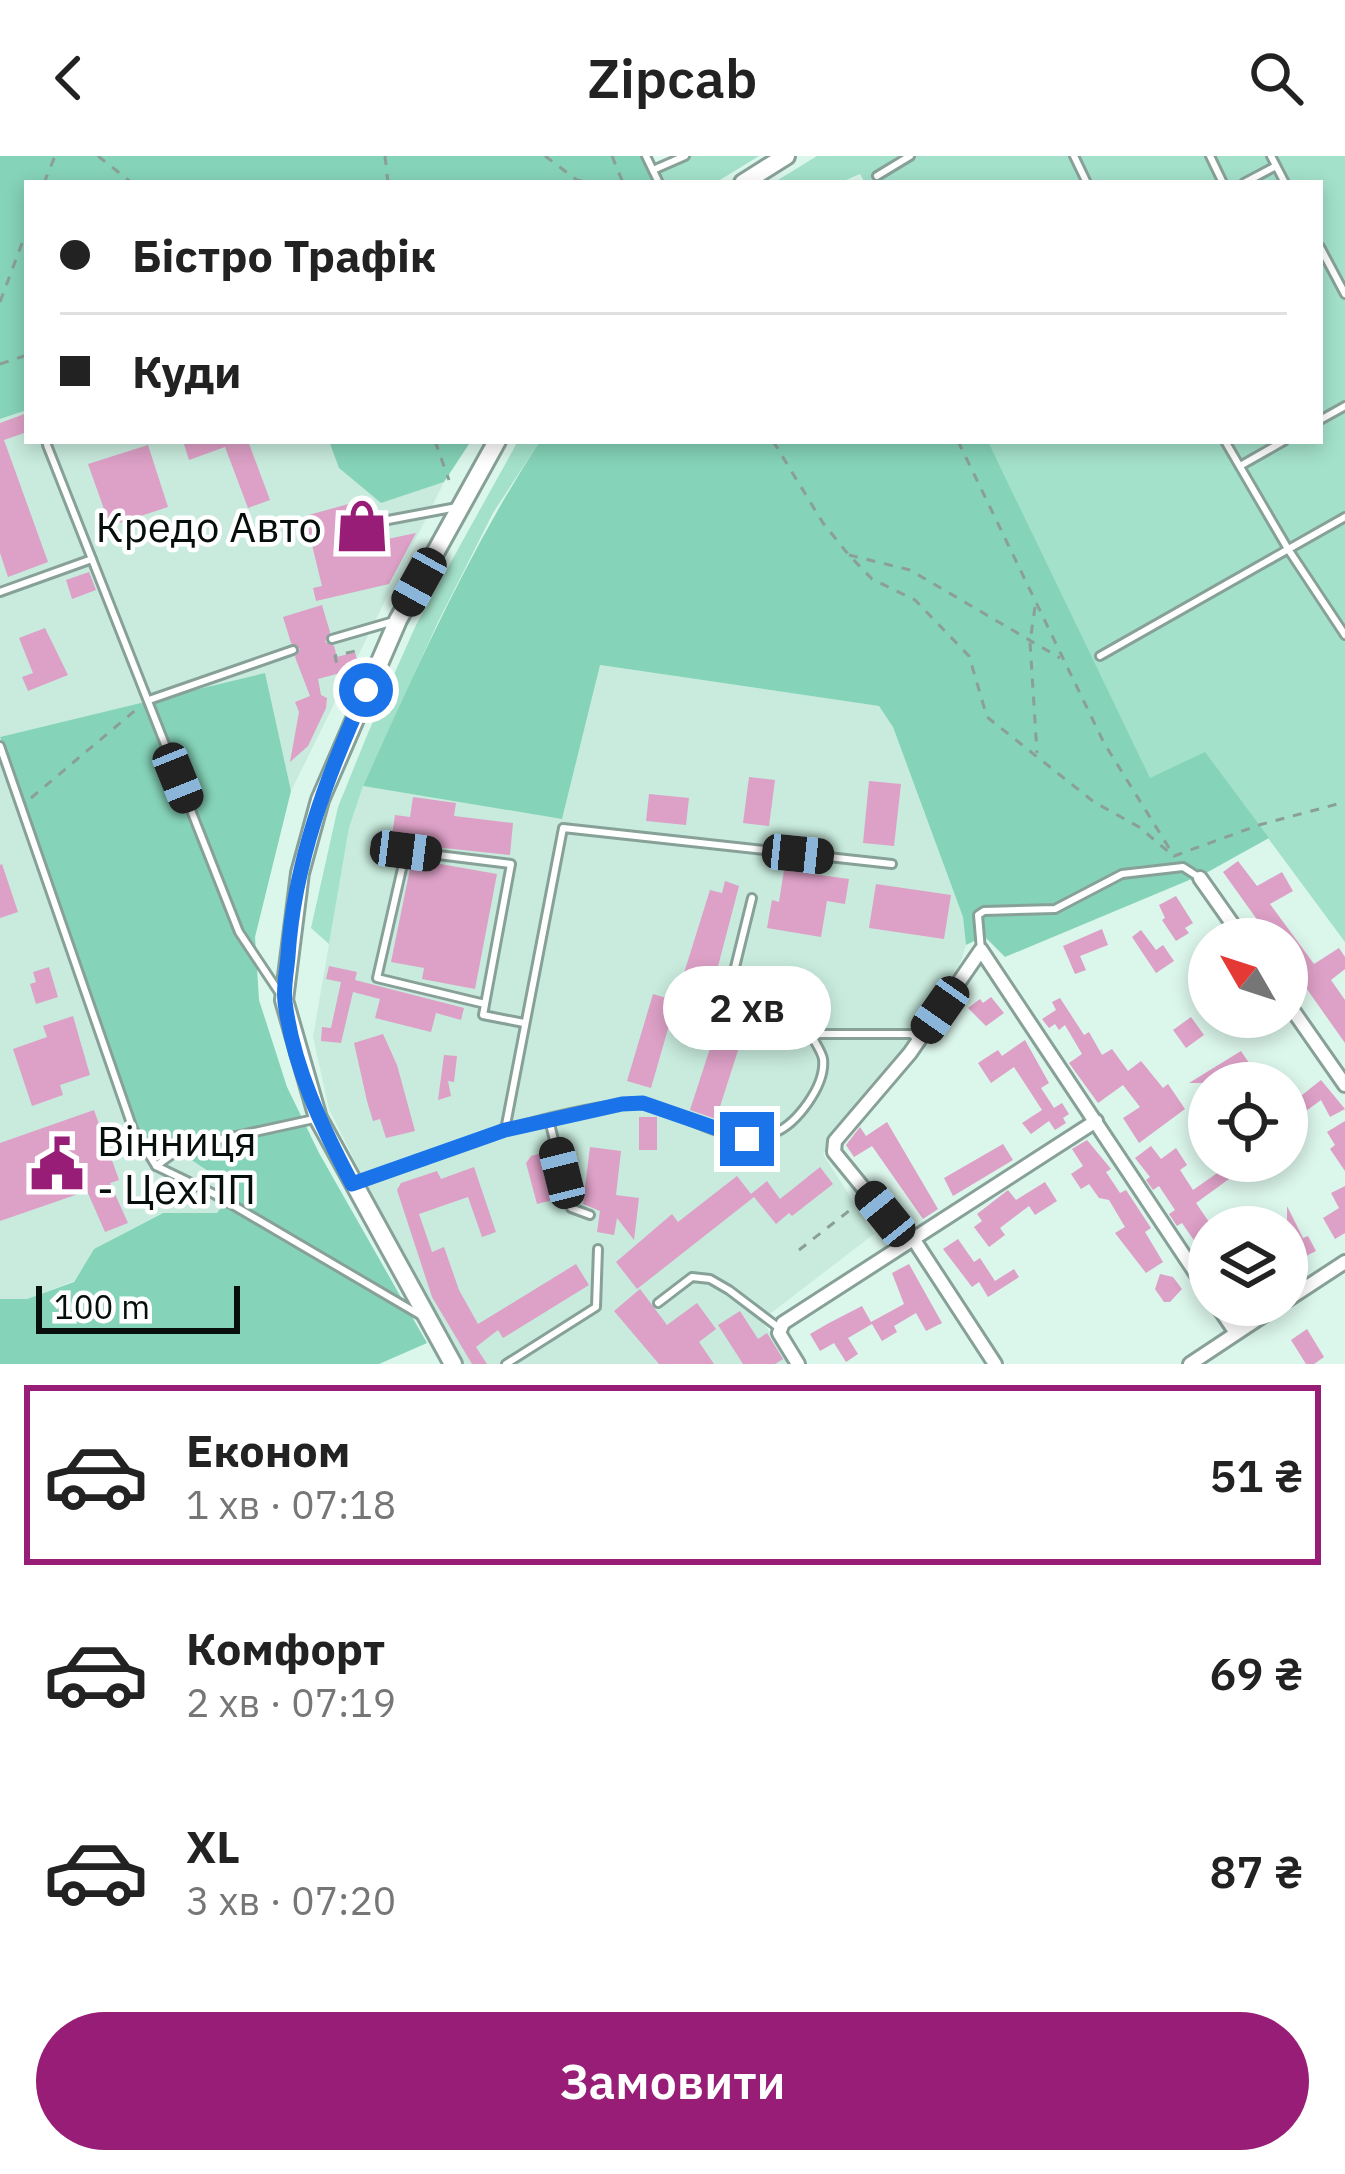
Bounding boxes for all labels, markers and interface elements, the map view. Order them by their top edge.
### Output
text: Zipcab [588,43,757,113]
icon: back [36,45,102,111]
icon: search [1243,45,1309,111]
text: Бістро Трафік [132,226,436,284]
text: Куди [132,342,242,400]
shop icon: Кредо Авто [333,497,391,555]
place label: Кредо Авто [96,499,322,554]
car [386,542,452,622]
route start [339,663,393,717]
car [148,738,208,818]
car [368,829,444,873]
car [760,832,836,876]
north arrow [1188,918,1308,1038]
map controls [1188,918,1308,1326]
callout: 2 хв [663,965,831,1049]
car [905,970,975,1050]
text: 2 хв [709,982,785,1033]
button: locate [1188,1062,1308,1182]
route end [720,1112,774,1166]
place label: Вінниця - ЦехПП [97,1113,257,1216]
car [536,1134,588,1212]
public building icon: Вінниця - ЦехПП [28,1135,86,1193]
car [848,1175,922,1253]
button: layers [1188,1206,1308,1326]
scale bar [36,1280,240,1333]
text: 100 m [54,1285,150,1328]
icon: car [42,1421,150,1529]
text: Економ [186,1421,350,1479]
text: 51 ₴ [1210,1446,1303,1504]
text: 1 хв · 07:18 [186,1479,396,1530]
icon: car [42,1619,150,1727]
text: Комфорт [186,1619,385,1677]
text: 69 ₴ [1210,1644,1303,1702]
text: 2 хв · 07:19 [186,1677,396,1728]
icon: car [42,1817,150,1925]
text: XL [186,1817,240,1875]
text: 87 ₴ [1210,1842,1303,1900]
text: 3 хв · 07:20 [186,1875,396,1926]
button: Замовити [36,2012,1309,2150]

